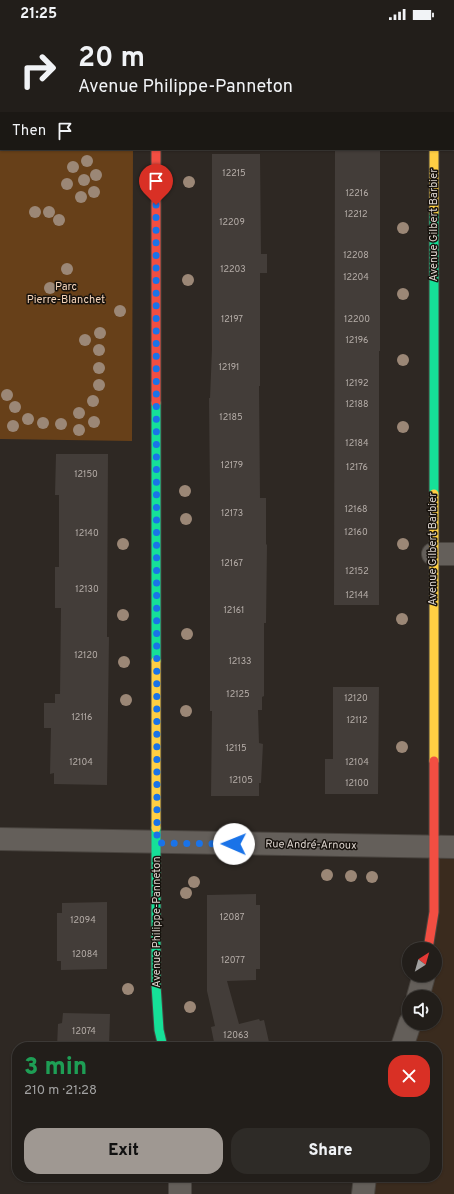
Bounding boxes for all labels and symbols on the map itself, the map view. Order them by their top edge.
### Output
pin [139,164,173,205]
house number: 12215 [222,168,246,179]
street label: Avenue Gilbert Barbier [427,168,441,281]
house number: 12216 [345,188,369,199]
house number: 12212 [344,209,368,220]
house number: 12209 [219,217,245,228]
house number: 12208 [343,250,369,261]
house number: 12203 [220,264,246,275]
house number: 12204 [343,272,369,283]
park label: Parc Pierre-Blanchet [27,280,105,307]
house number: 12197 [221,314,243,325]
house number: 12200 [344,314,370,325]
house number: 12196 [346,335,368,346]
house number: 12191 [219,362,239,373]
house number: 12192 [345,378,369,389]
house number: 12188 [345,399,369,410]
house number: 12185 [219,412,243,423]
house number: 12184 [345,438,369,449]
house number: 12179 [221,460,243,471]
house number: 12176 [346,462,368,473]
house number: 12150 [74,469,98,480]
street label: Avenue Gilbert Barbier [426,492,440,605]
house number: 12168 [344,504,368,515]
house number: 12173 [221,508,243,519]
house number: 12160 [344,527,368,538]
house number: 12140 [75,528,99,539]
house number: 12167 [221,558,243,569]
house number: 12152 [345,566,369,577]
house number: 12130 [75,584,99,595]
house number: 12144 [345,590,369,601]
house number: 12161 [224,605,244,616]
house number: 12120 [74,650,98,661]
house number: 12133 [228,656,252,667]
house number: 12125 [226,689,250,700]
house number: 12120 [344,693,368,704]
house number: 12116 [72,712,92,723]
house number: 12112 [346,715,368,726]
house number: 12115 [225,743,247,754]
house number: 12104 [69,757,93,768]
house number: 12104 [345,757,369,768]
house number: 12105 [229,775,253,786]
house number: 12100 [345,778,369,789]
position arrow [213,823,255,865]
street label: Rue André-Arnoux [265,837,357,853]
street label: Avenue Philippe-Panneton [150,856,164,988]
house number: 12087 [220,912,245,923]
house number: 12094 [70,915,96,926]
north arrow [402,942,442,982]
house number: 12084 [72,949,98,960]
house number: 12077 [221,955,245,966]
house number: 12074 [72,1026,96,1037]
house number: 12063 [223,1030,249,1041]

